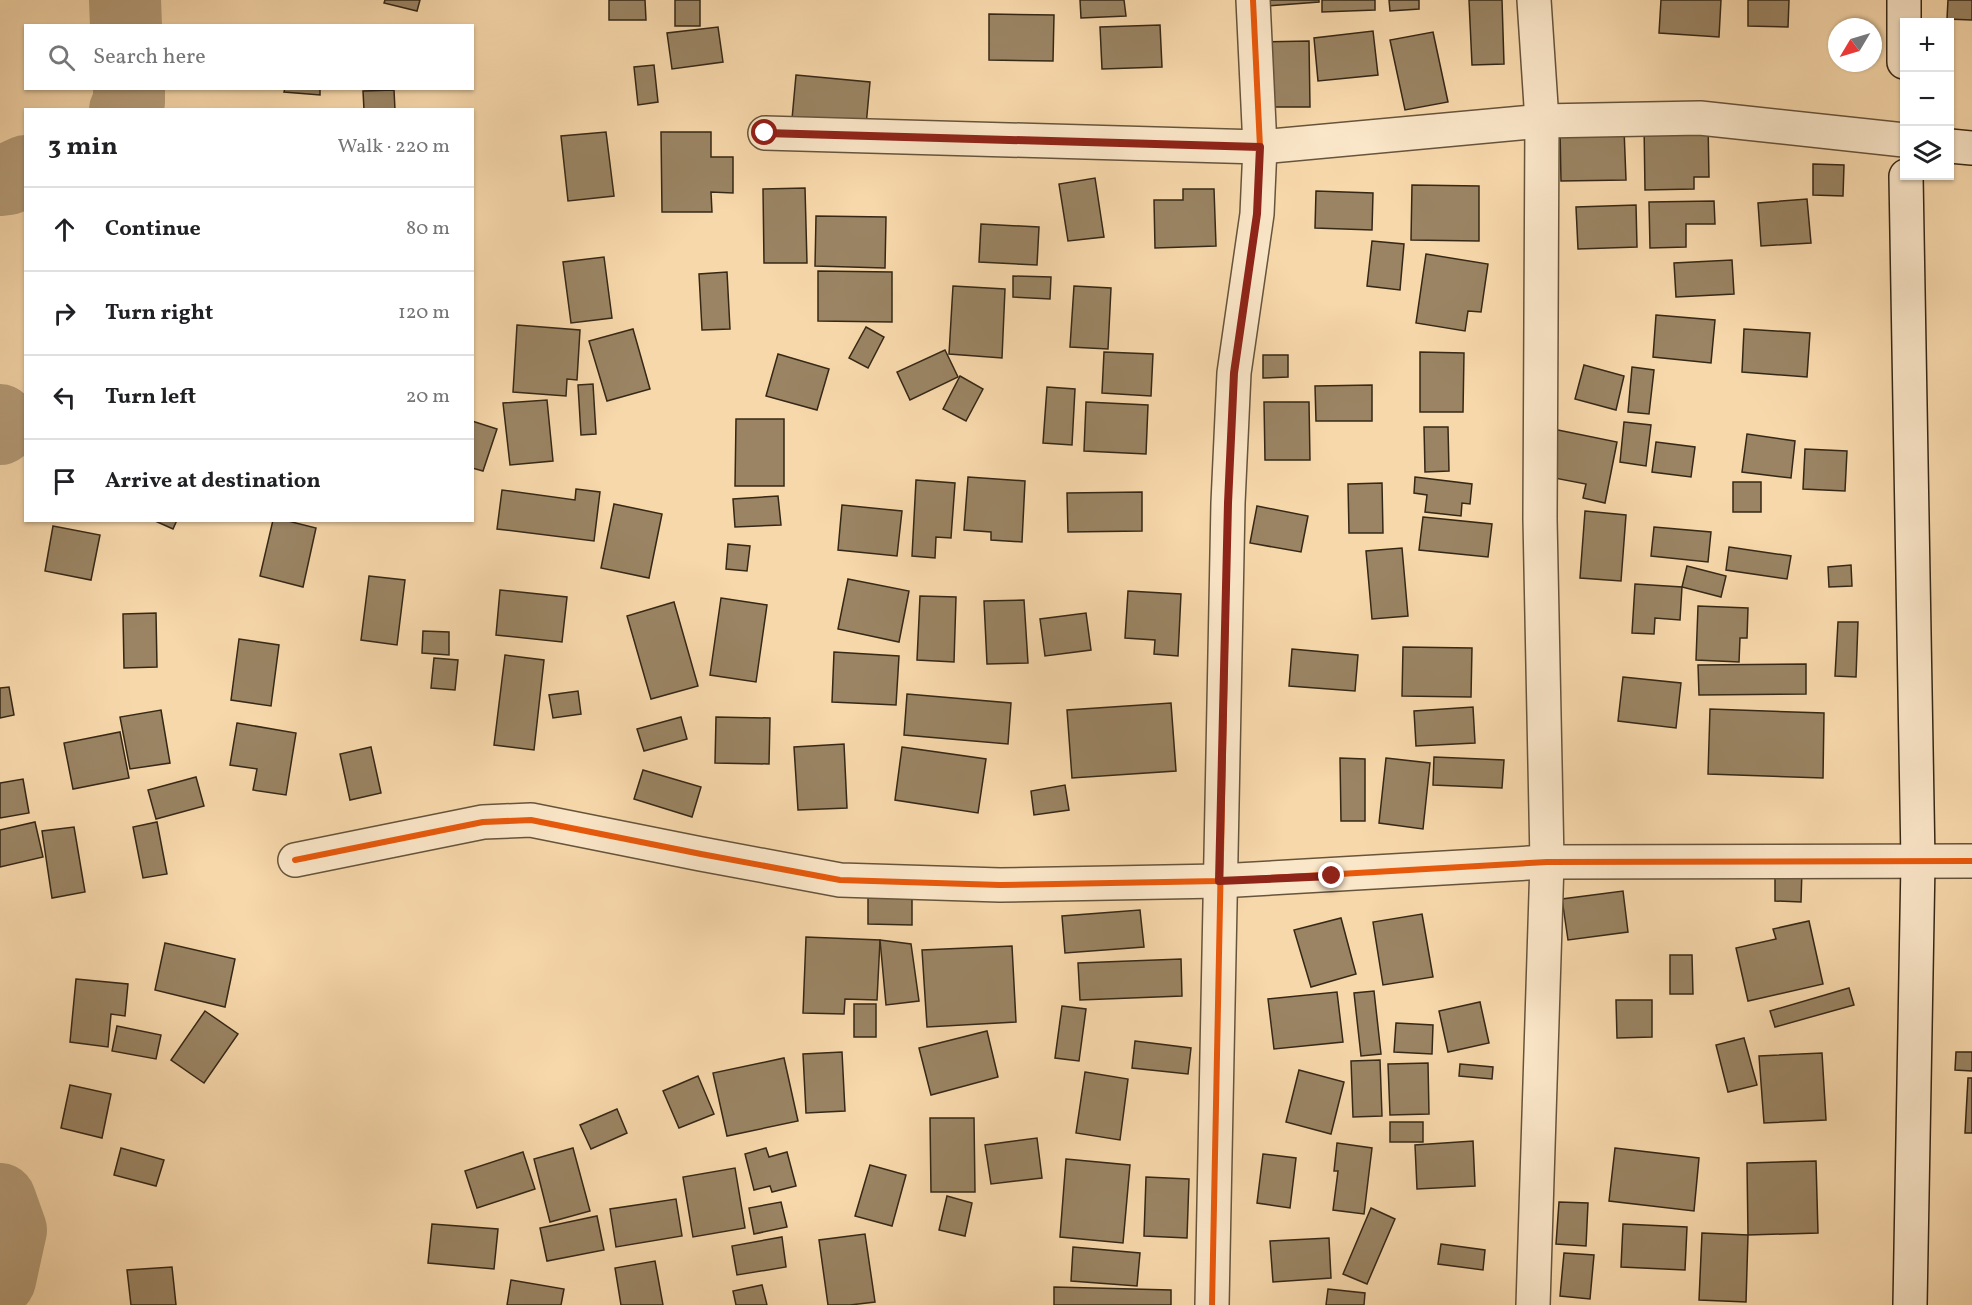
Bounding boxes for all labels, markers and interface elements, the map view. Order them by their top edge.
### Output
north arrow [1828,18,1882,72]
map controls [1900,18,1954,180]
button: + [1900,18,1954,72]
search box [24,24,474,90]
icon: search [45,41,78,74]
text: Search here [93,42,206,73]
button: − [1900,72,1954,126]
route start [751,119,777,145]
button: layers [1900,126,1954,180]
text: 3 min [48,129,118,165]
text: Walk · 220 m [338,133,450,161]
icon: ahead [48,213,81,246]
text: Continue [105,214,201,245]
text: 80 m [406,215,450,243]
icon: right [48,297,81,330]
text: Turn right [105,298,213,329]
text: 120 m [398,299,450,327]
icon: left [48,381,81,414]
text: Turn left [105,382,196,413]
text: 20 m [406,383,450,411]
icon: arrive [48,465,81,498]
text: Arrive at destination [105,466,321,497]
route end [1318,862,1344,888]

